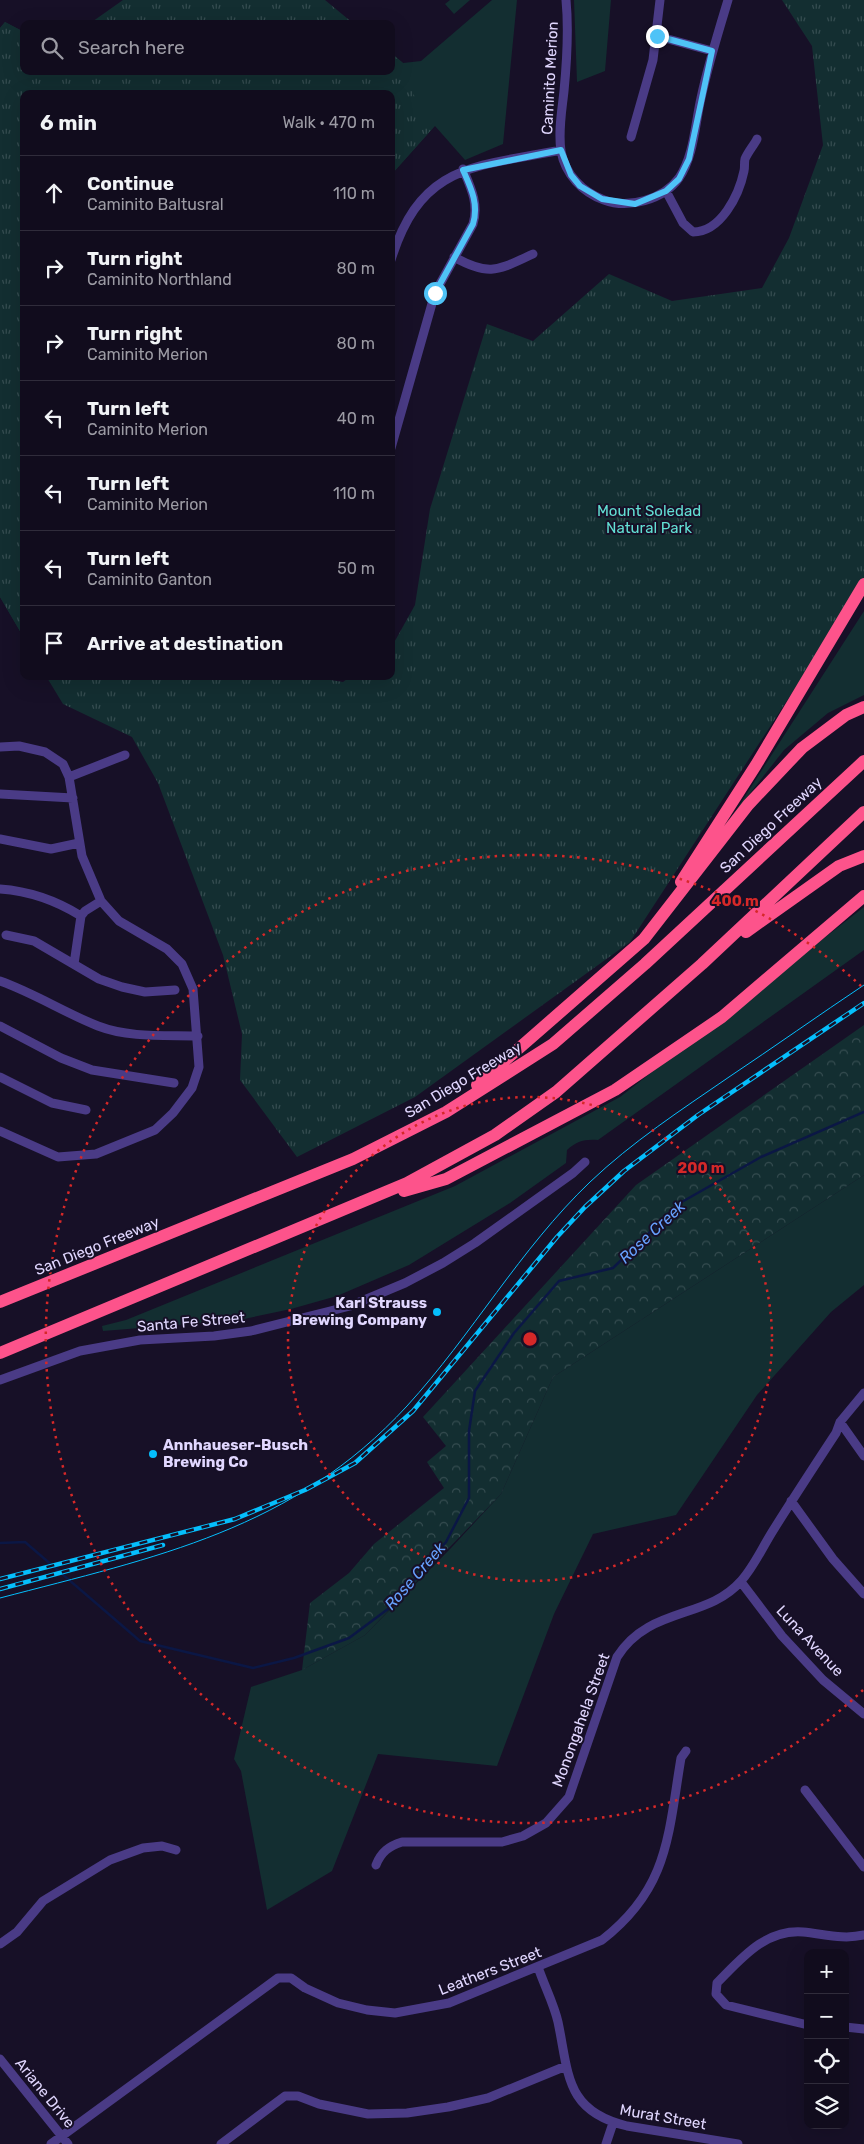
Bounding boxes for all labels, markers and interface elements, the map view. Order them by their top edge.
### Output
search box [20,20,395,75]
street label: Caminito Merion [538,21,562,135]
route end [646,25,669,48]
icon: search [38,34,66,62]
text: Search here [78,36,185,59]
text: 6 min [40,110,97,135]
text: Walk · 470 m [282,113,375,132]
text: Continue [87,172,174,195]
icon: ahead [40,179,68,207]
text: 110 m [333,184,375,203]
text: Caminito Baltusral [87,195,224,214]
text: Turn right [87,247,182,270]
icon: right [40,254,68,282]
text: 80 m [337,259,375,278]
text: Caminito Northland [87,270,232,289]
route start [424,282,447,305]
text: Turn right [87,322,182,345]
icon: right [40,329,68,357]
text: 80 m [337,334,375,353]
text: Caminito Merion [87,345,208,364]
text: Turn left [87,397,169,420]
icon: left [40,404,68,432]
text: 40 m [337,409,375,428]
text: Caminito Merion [87,420,208,439]
text: Turn left [87,472,169,495]
icon: left [40,479,68,507]
text: 110 m [333,484,375,503]
text: Caminito Merion [87,495,208,514]
park label: Mount Soledad Natural Park [597,502,701,537]
text: Turn left [87,547,169,570]
icon: left [40,554,68,582]
text: 50 m [337,559,375,578]
text: Caminito Ganton [87,570,212,589]
icon: arrive [40,629,68,657]
text: Arrive at destination [87,632,283,655]
street label: San Diego Freeway [716,773,826,877]
text: 400 m [711,892,759,910]
street label: San Diego Freeway [401,1038,525,1122]
text: 200 m [677,1159,725,1177]
water label: Rose Creek [615,1196,690,1267]
street label: San Diego Freeway [32,1213,162,1279]
place label: Karl Strauss Brewing Company [292,1294,427,1329]
marker: Karl Strauss Brewing Company [431,1306,443,1318]
street label: Santa Fe Street [136,1308,246,1336]
centre of rings [521,1330,539,1348]
place label: Annhaueser-Busch Brewing Co [163,1436,308,1471]
marker: Annhaueser-Busch Brewing Co [147,1448,159,1460]
water label: Rose Creek [380,1538,450,1614]
street label: Luna Avenue [773,1602,847,1680]
street label: Monongahela Street [548,1651,614,1789]
street label: Leathers Street [436,1943,544,1999]
map controls [804,1949,849,2129]
button: + [804,1949,849,1994]
button: − [804,1994,849,2039]
button: locate [804,2039,849,2084]
street label: Ariane Drive [11,2054,79,2132]
button: layers [804,2084,849,2129]
street label: Murat Street [618,2101,708,2133]

